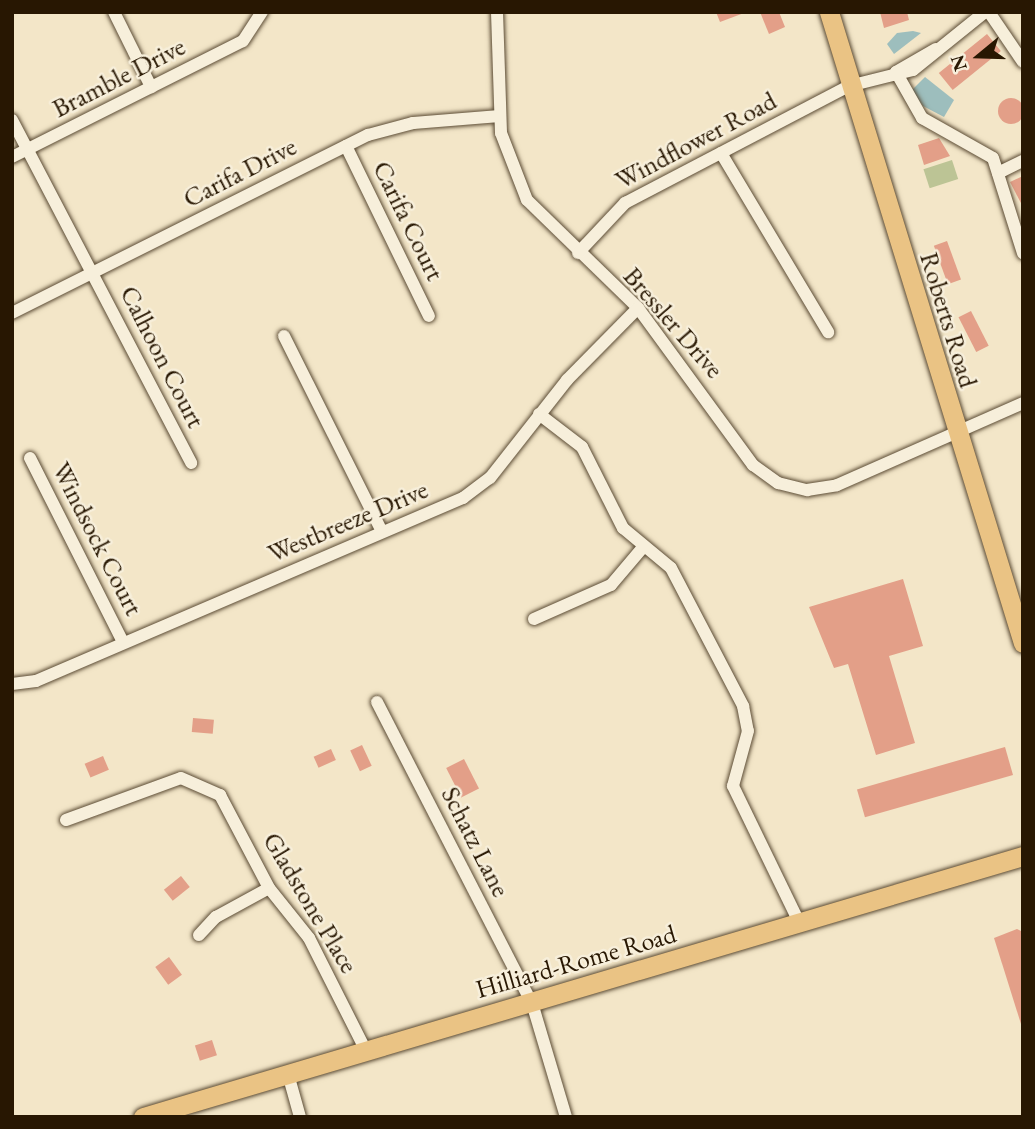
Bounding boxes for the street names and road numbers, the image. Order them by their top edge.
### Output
street label: Bramble Drive [47,31,191,125]
street label: Windflower Road [610,85,782,197]
street label: Carifa Drive [178,131,302,215]
street label: Carifa Court [366,156,450,286]
street label: Roberts Road [913,249,983,391]
street label: Bressler Drive [616,261,730,385]
street label: Calhoon Court [113,281,211,433]
street label: Windsock Court [45,457,149,621]
street label: Westbreeze Drive [263,474,433,570]
street label: Schatz Lane [434,782,516,902]
street label: Gladstone Place [256,827,364,979]
street label: Hilliard-Rome Road [472,918,680,1006]

